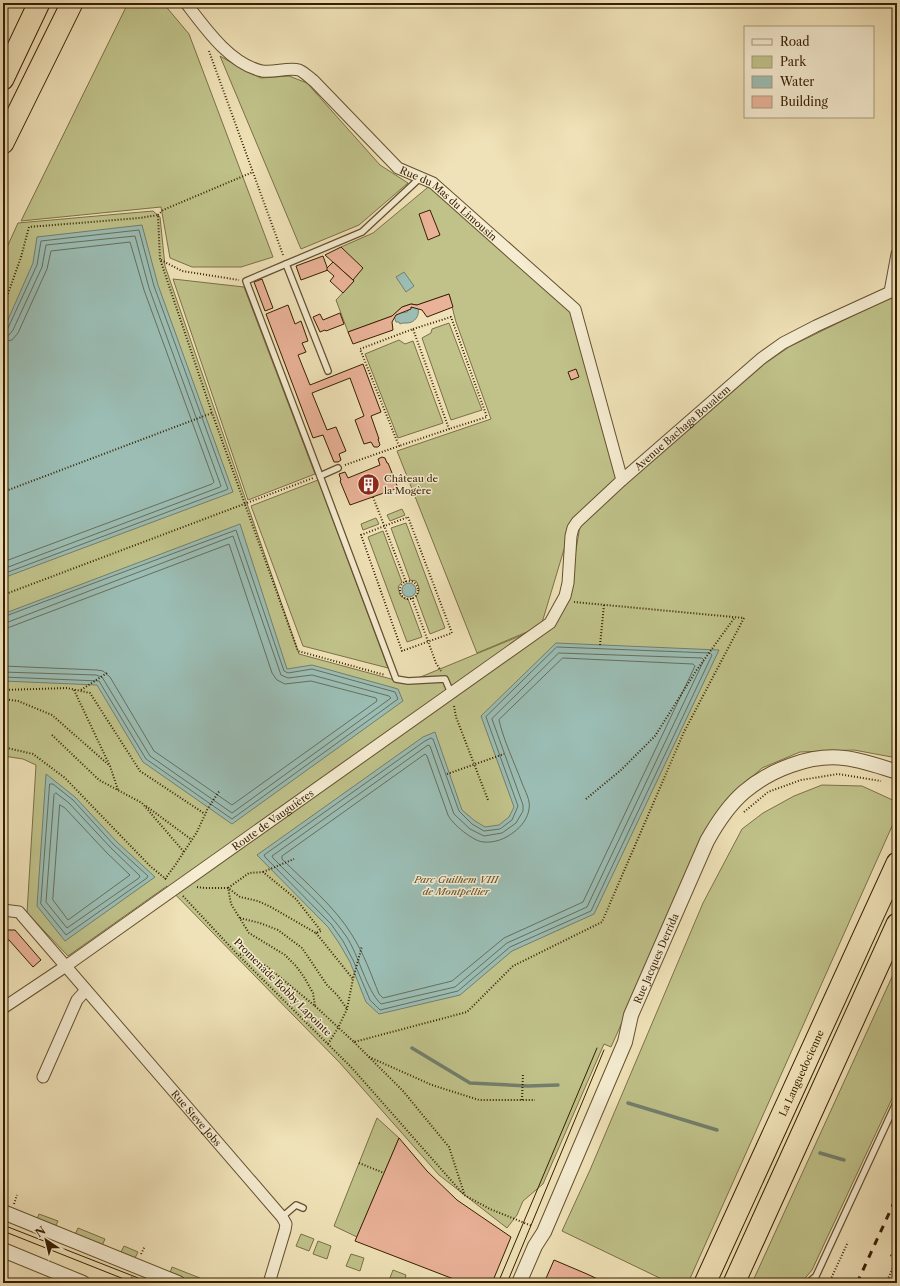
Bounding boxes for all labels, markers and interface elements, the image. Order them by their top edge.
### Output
legend [744,26,874,118]
text: Road [780,34,810,49]
text: Park [780,54,807,69]
text: Water [779,74,814,89]
text: Building [780,94,828,109]
street label: Rue du Mas du Limousin [398,164,500,244]
street label: Avenue Bachaga Boualem [631,382,734,474]
building icon: Château de la Mogère [356,471,382,497]
place label: Château de la Mogère [384,472,439,497]
street label: Route de Vauguières [229,787,316,853]
park label: Parc Guilhem VIII de Montpellier [413,873,500,898]
street label: Rue Jacques Derrida [631,911,682,1006]
street label: Promenade Bobby Lapointe [231,936,335,1039]
street label: La Languedocienne [776,1027,827,1119]
street label: Rue Steve Jobs [168,1087,224,1149]
north arrow [26,1220,66,1260]
text: N [32,1223,49,1240]

